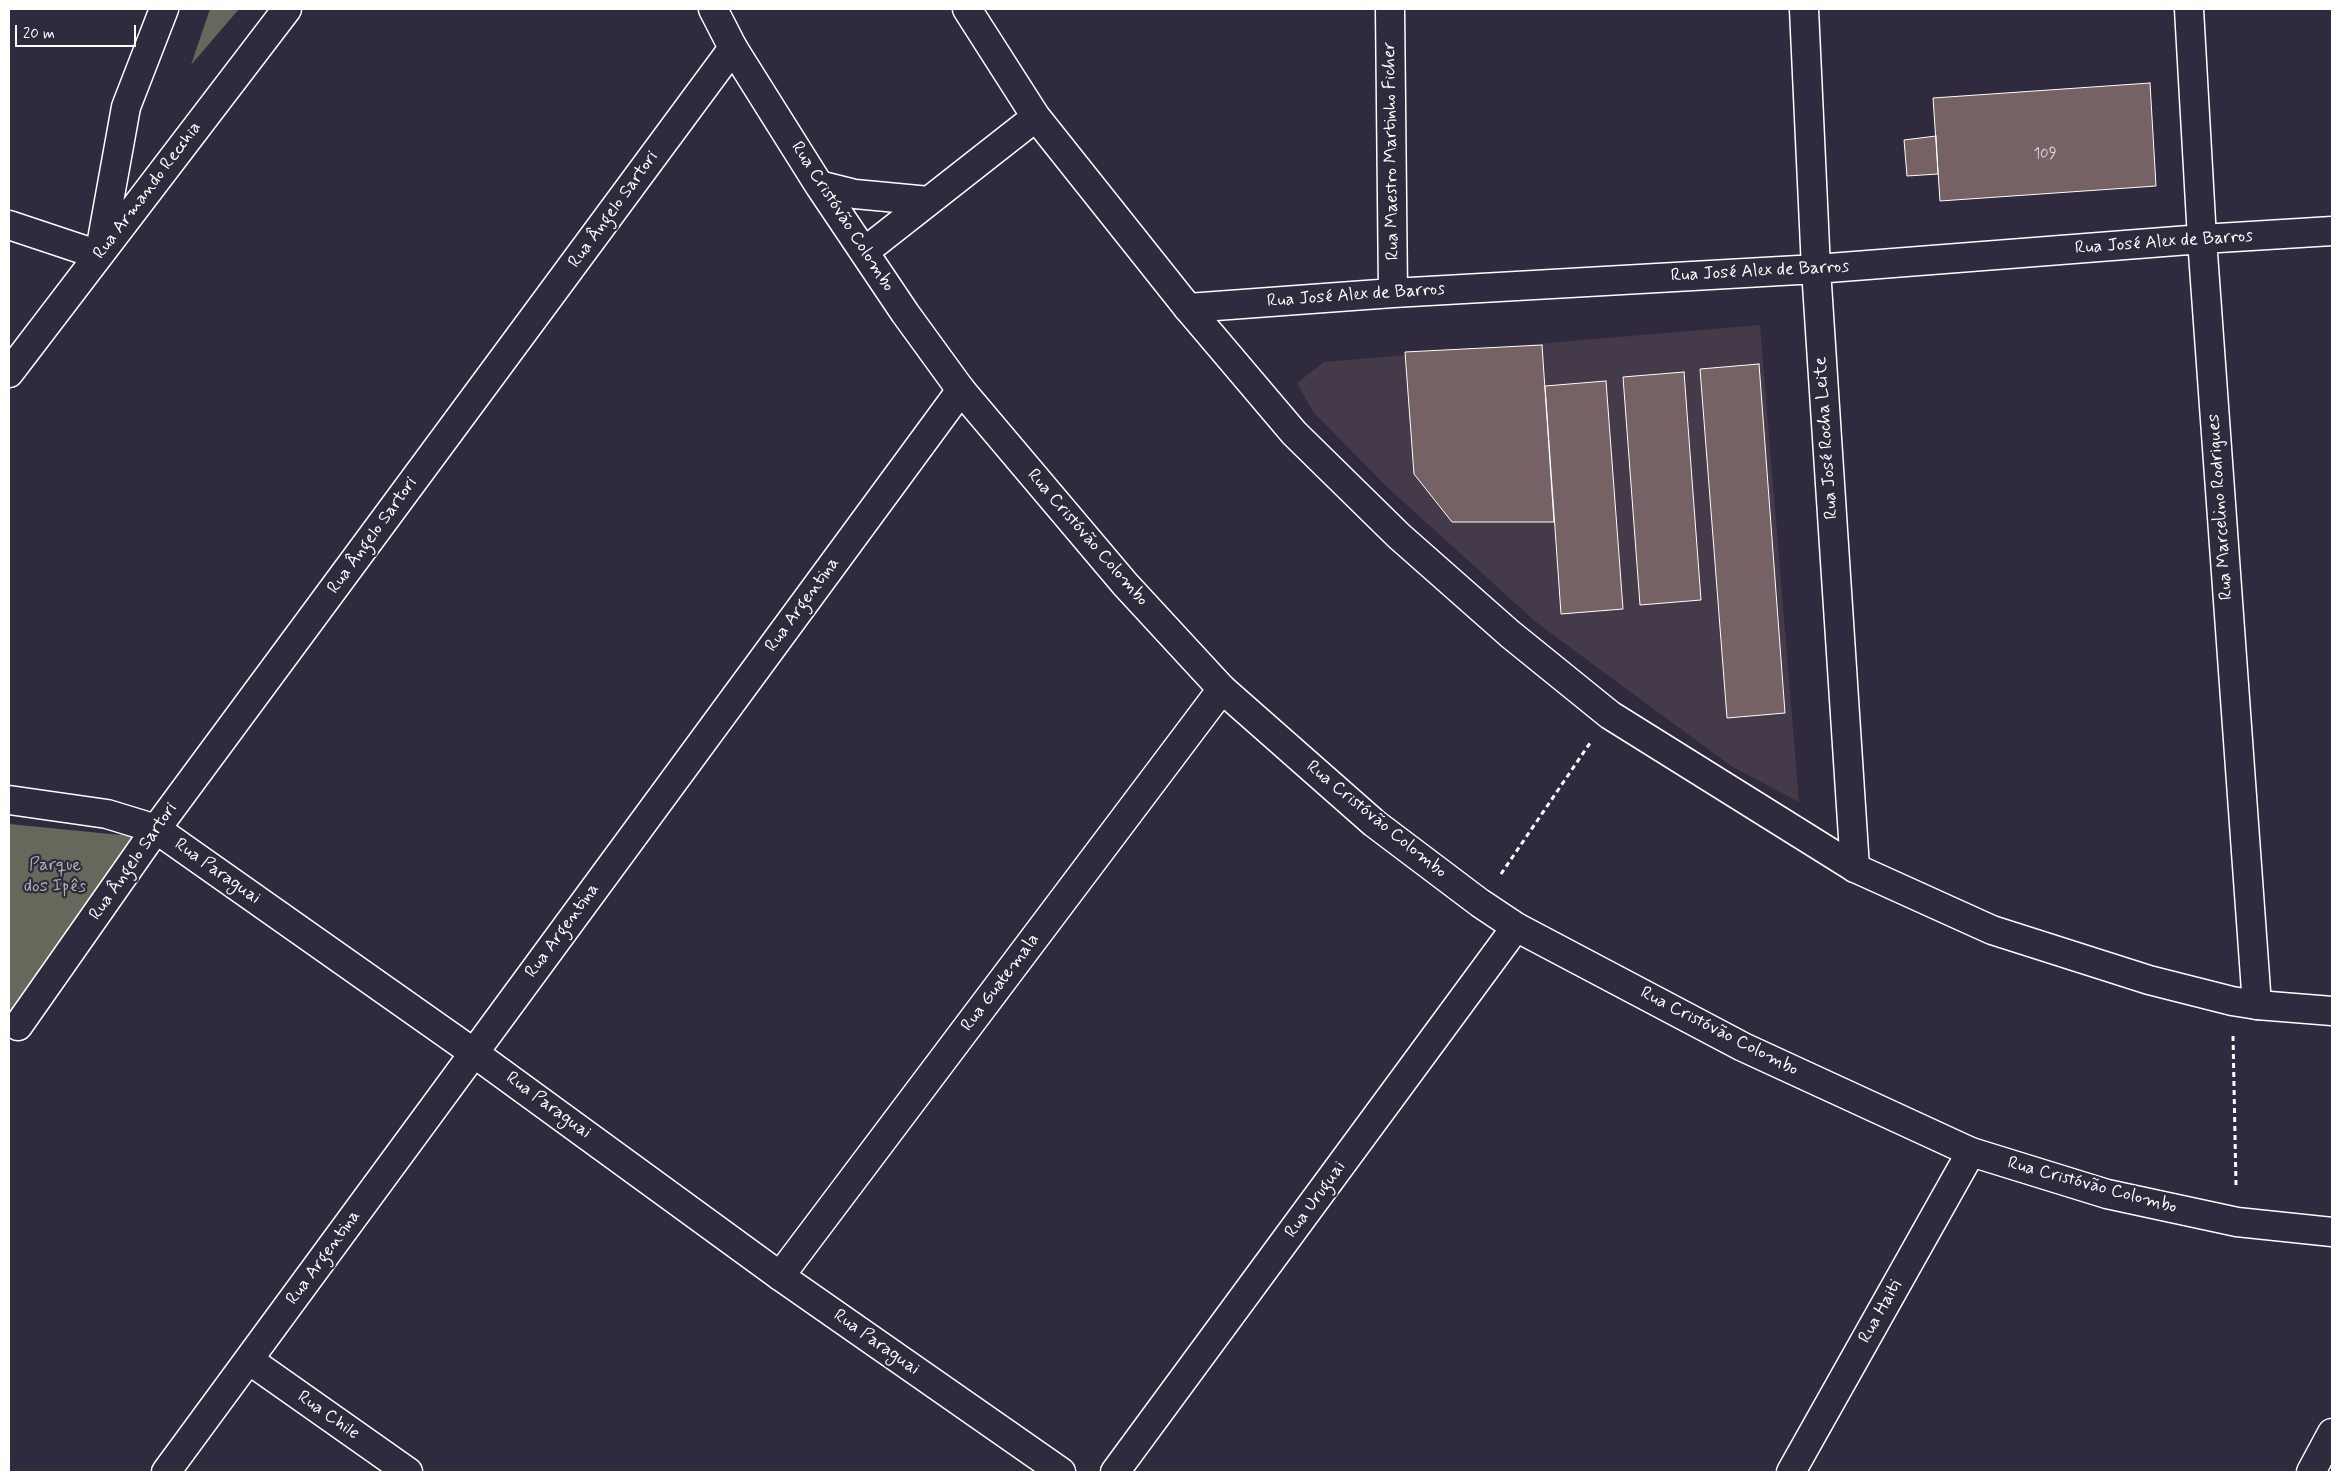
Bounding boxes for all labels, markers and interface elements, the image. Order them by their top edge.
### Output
scale bar [18,15,139,47]
text: 20 m [23,24,55,44]
street label: Rua Maestro Martinho Ficher [1379,42,1405,260]
street label: Rua Armando Recchia [89,118,207,264]
street label: Rua Cristóvão Colombo [785,138,899,296]
house number: 109 [2033,146,2057,164]
street label: Rua Ângelo Sartori [564,147,664,273]
street label: Rua José Alex de Barros [2074,226,2254,260]
street label: Rua José Alex de Barros [1670,257,1850,287]
street label: Rua José Alex de Barros [1266,279,1446,313]
street label: Rua José Rocha Leite [1811,356,1843,520]
street label: Rua Marcelino Rodrigues [2204,413,2238,601]
street label: Rua Cristóvão Colombo [1022,465,1152,611]
street label: Rua Ângelo Sartori [323,473,423,599]
street label: Rua Argentina [761,553,845,657]
street label: Rua Cristóvão Colombo [1301,757,1451,883]
street label: Rua Ângelo Sartori [85,799,183,925]
street label: Rua Paraguai [170,834,264,910]
park label: Parque dos Ipês [24,855,86,898]
street label: Rua Argentina [521,879,605,983]
street label: Rua Guatemala [957,930,1045,1036]
street label: Rua Cristóvão Colombo [1636,983,1802,1081]
street label: Rua Paraguai [501,1068,595,1144]
street label: Rua Cristóvão Colombo [2005,1153,2179,1219]
street label: Rua Uruguai [1281,1157,1351,1243]
street label: Rua Argentina [282,1206,366,1310]
street label: Rua Haiti [1855,1277,1907,1347]
street label: Rua Paraguai [829,1305,923,1381]
street label: Rua Chile [293,1387,363,1445]

